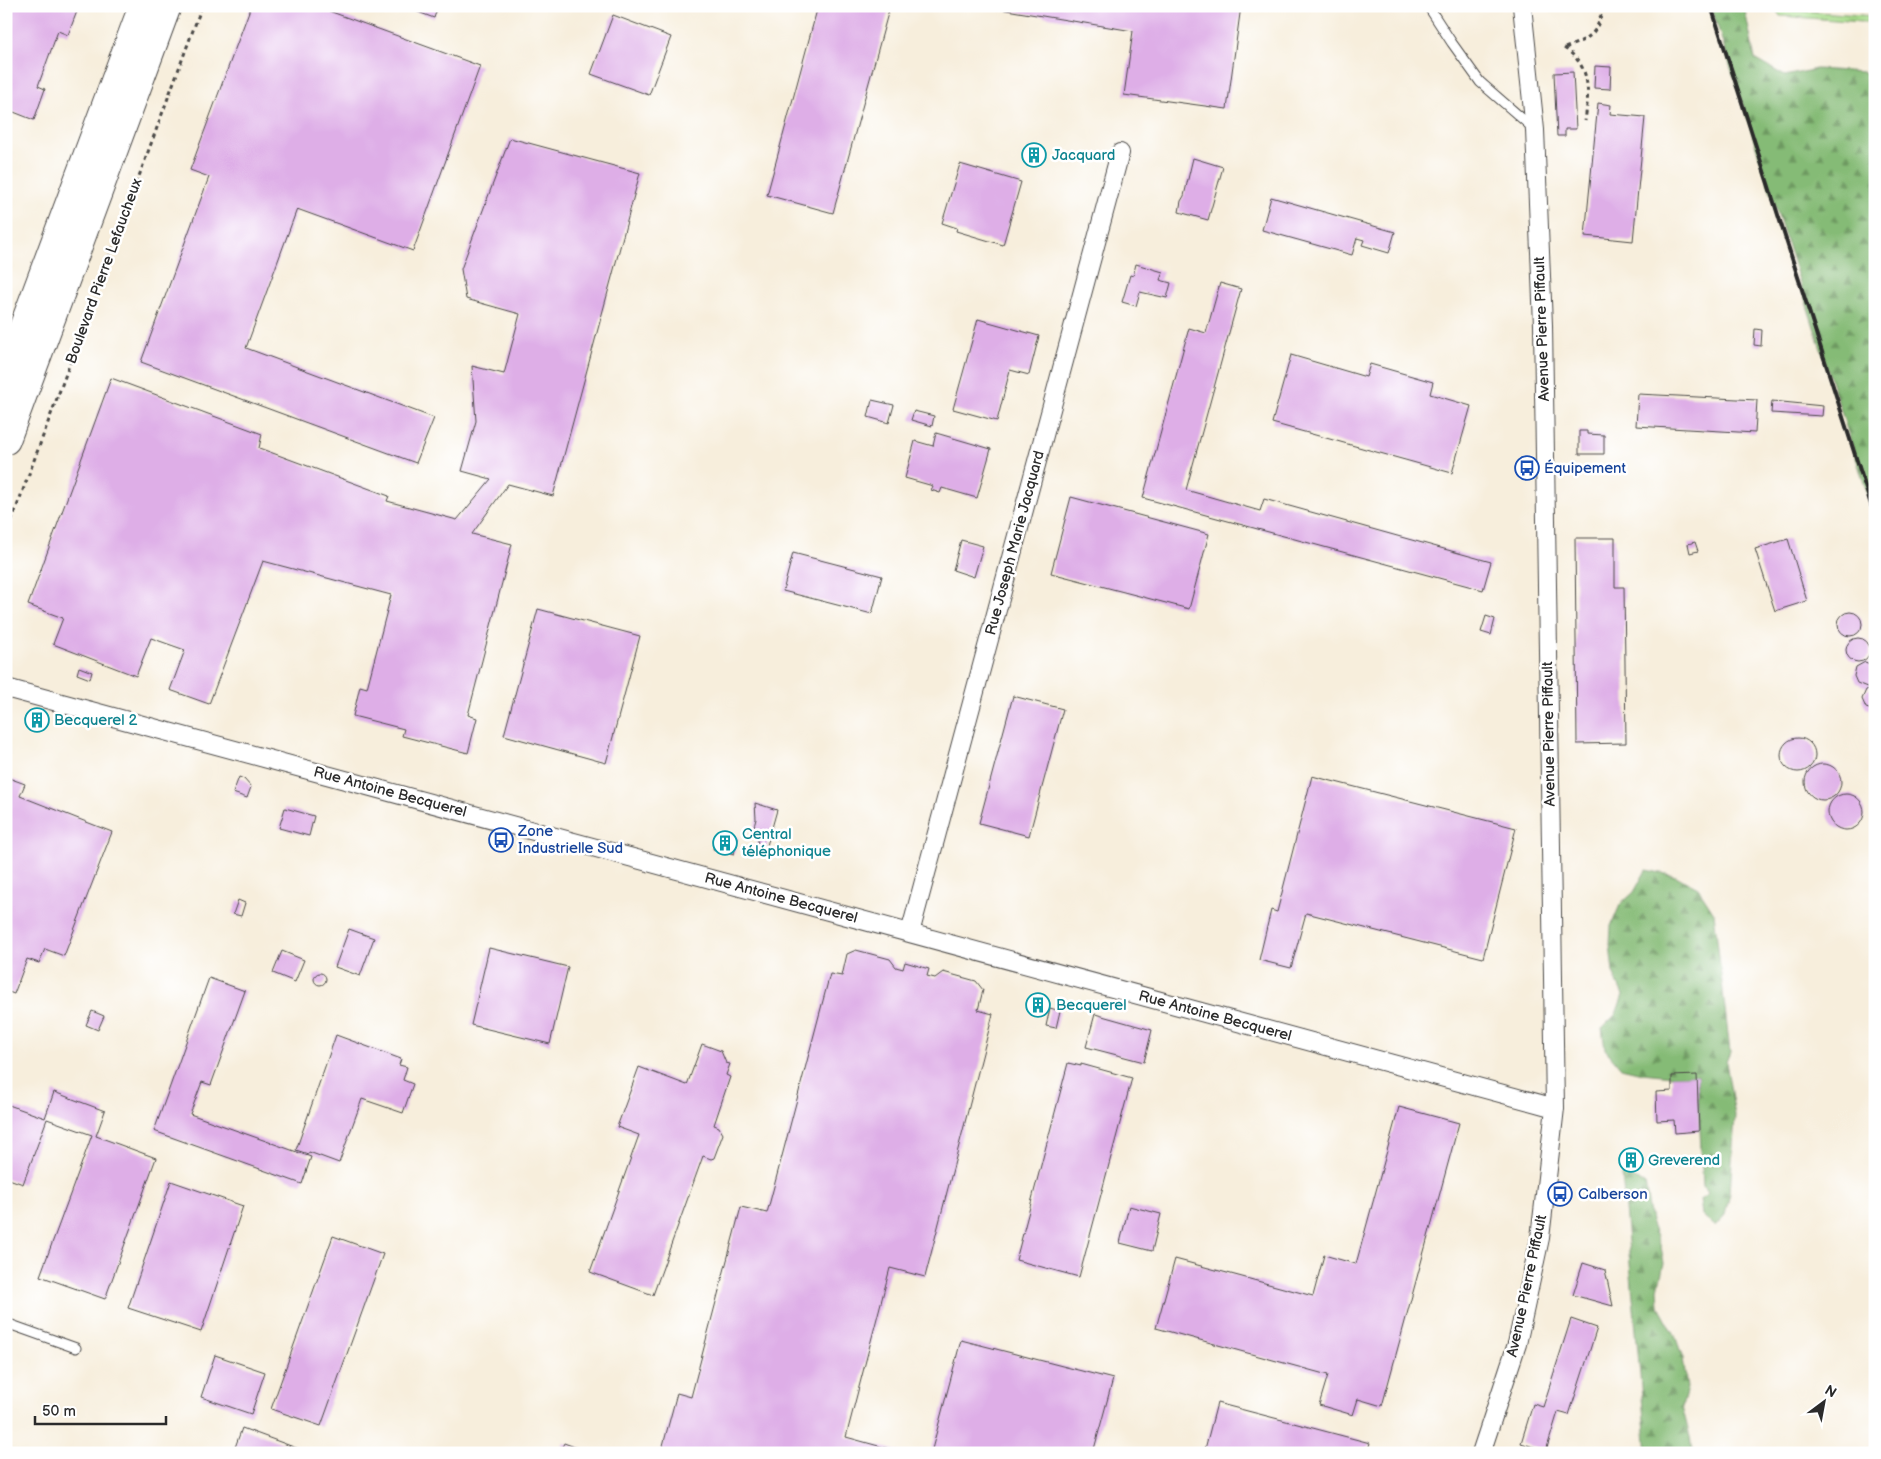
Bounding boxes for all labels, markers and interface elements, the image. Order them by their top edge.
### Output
building icon: Jacquard [1021,142,1047,168]
place label: Jacquard [1052,146,1115,165]
street label: Boulevard Pierre Lefaucheux [62,176,146,366]
street label: Avenue Pierre Piffault [1530,256,1554,402]
street label: Rue Joseph Marie Jacquard [981,449,1049,637]
bus stop icon: Équipement [1514,455,1540,481]
place label: Équipement [1544,459,1627,478]
street label: Avenue Pierre Piffault [1538,661,1560,807]
building icon: Becquerel 2 [24,707,50,733]
place label: Becquerel 2 [54,711,138,730]
street label: Rue Antoine Becquerel [311,762,469,822]
place label: Zone Industrielle Sud [517,822,623,858]
place label: Central téléphonique [742,825,831,861]
bus stop icon: Zone Industrielle Sud [488,827,514,853]
building icon: Central téléphonique [712,830,738,856]
street label: Rue Antoine Becquerel [702,868,860,928]
street label: Rue Antoine Becquerel [1136,986,1294,1046]
building icon: Becquerel [1025,992,1051,1018]
place label: Becquerel [1056,996,1127,1015]
building icon: Greverend [1618,1147,1644,1173]
place label: Greverend [1648,1151,1720,1170]
bus stop icon: Calberson [1547,1181,1573,1207]
place label: Calberson [1578,1185,1648,1204]
street label: Avenue Pierre Piffault [1503,1213,1551,1359]
north arrow [1798,1376,1848,1426]
text: N [1822,1381,1840,1401]
scale bar [35,1394,166,1426]
text: 50 m [42,1402,76,1421]

